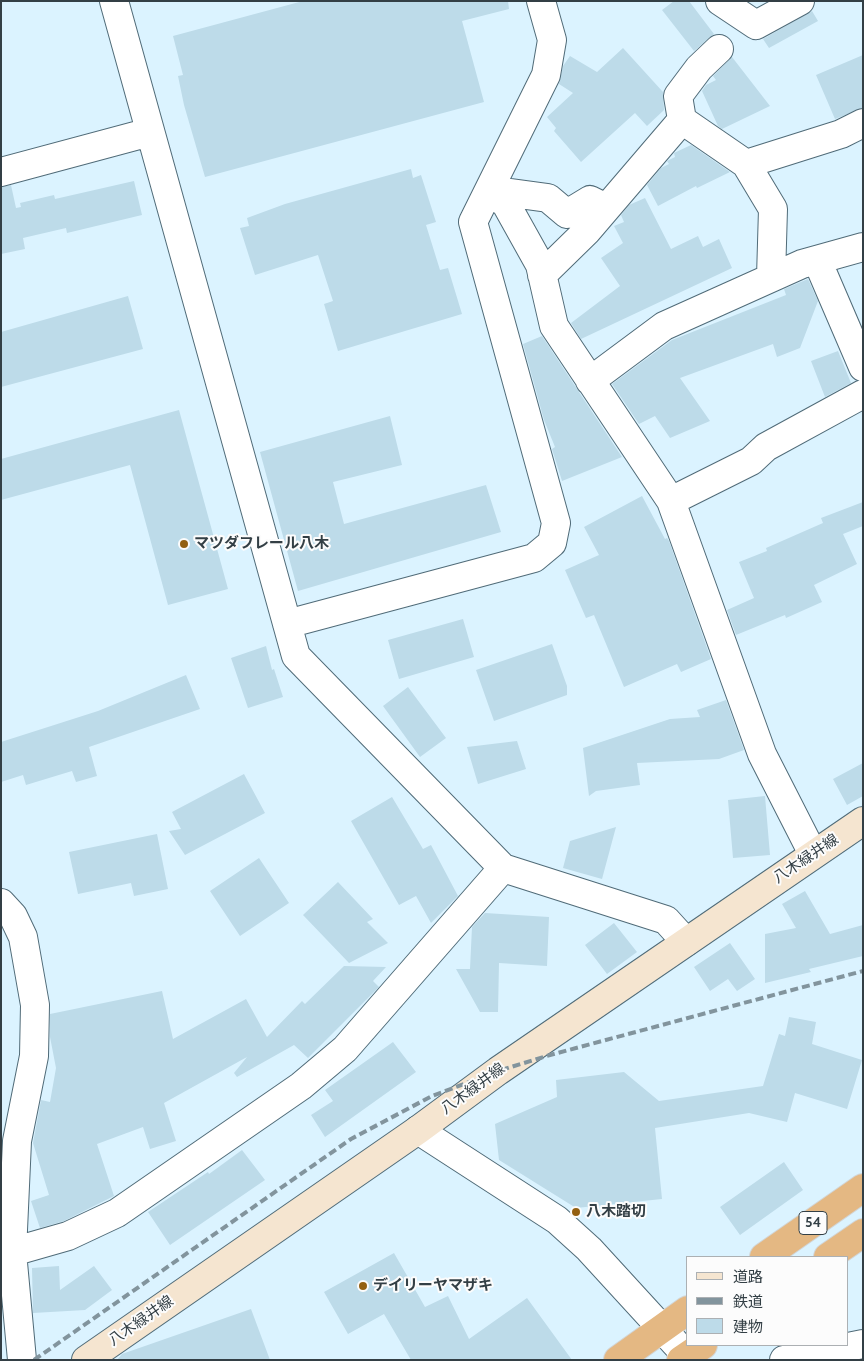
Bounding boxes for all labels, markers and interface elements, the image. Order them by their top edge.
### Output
place label: マツダフレール八木 [194,535,329,553]
marker: マツダフレール八木 [178,538,190,550]
street label: 八木緑井線 [770,831,842,887]
street label: 八木緑井線 [437,1060,509,1118]
place label: 八木踏切 [586,1203,646,1221]
marker: 八木踏切 [570,1206,582,1218]
road number: 54 [799,1212,827,1234]
legend [686,1256,849,1346]
text: 道路 [733,1268,763,1286]
place label: デイリーヤマザキ [373,1277,493,1295]
marker: デイリーヤマザキ [357,1280,369,1292]
street label: 八木緑井線 [105,1292,177,1350]
text: 鉄道 [733,1293,763,1311]
text: 建物 [733,1318,763,1336]

